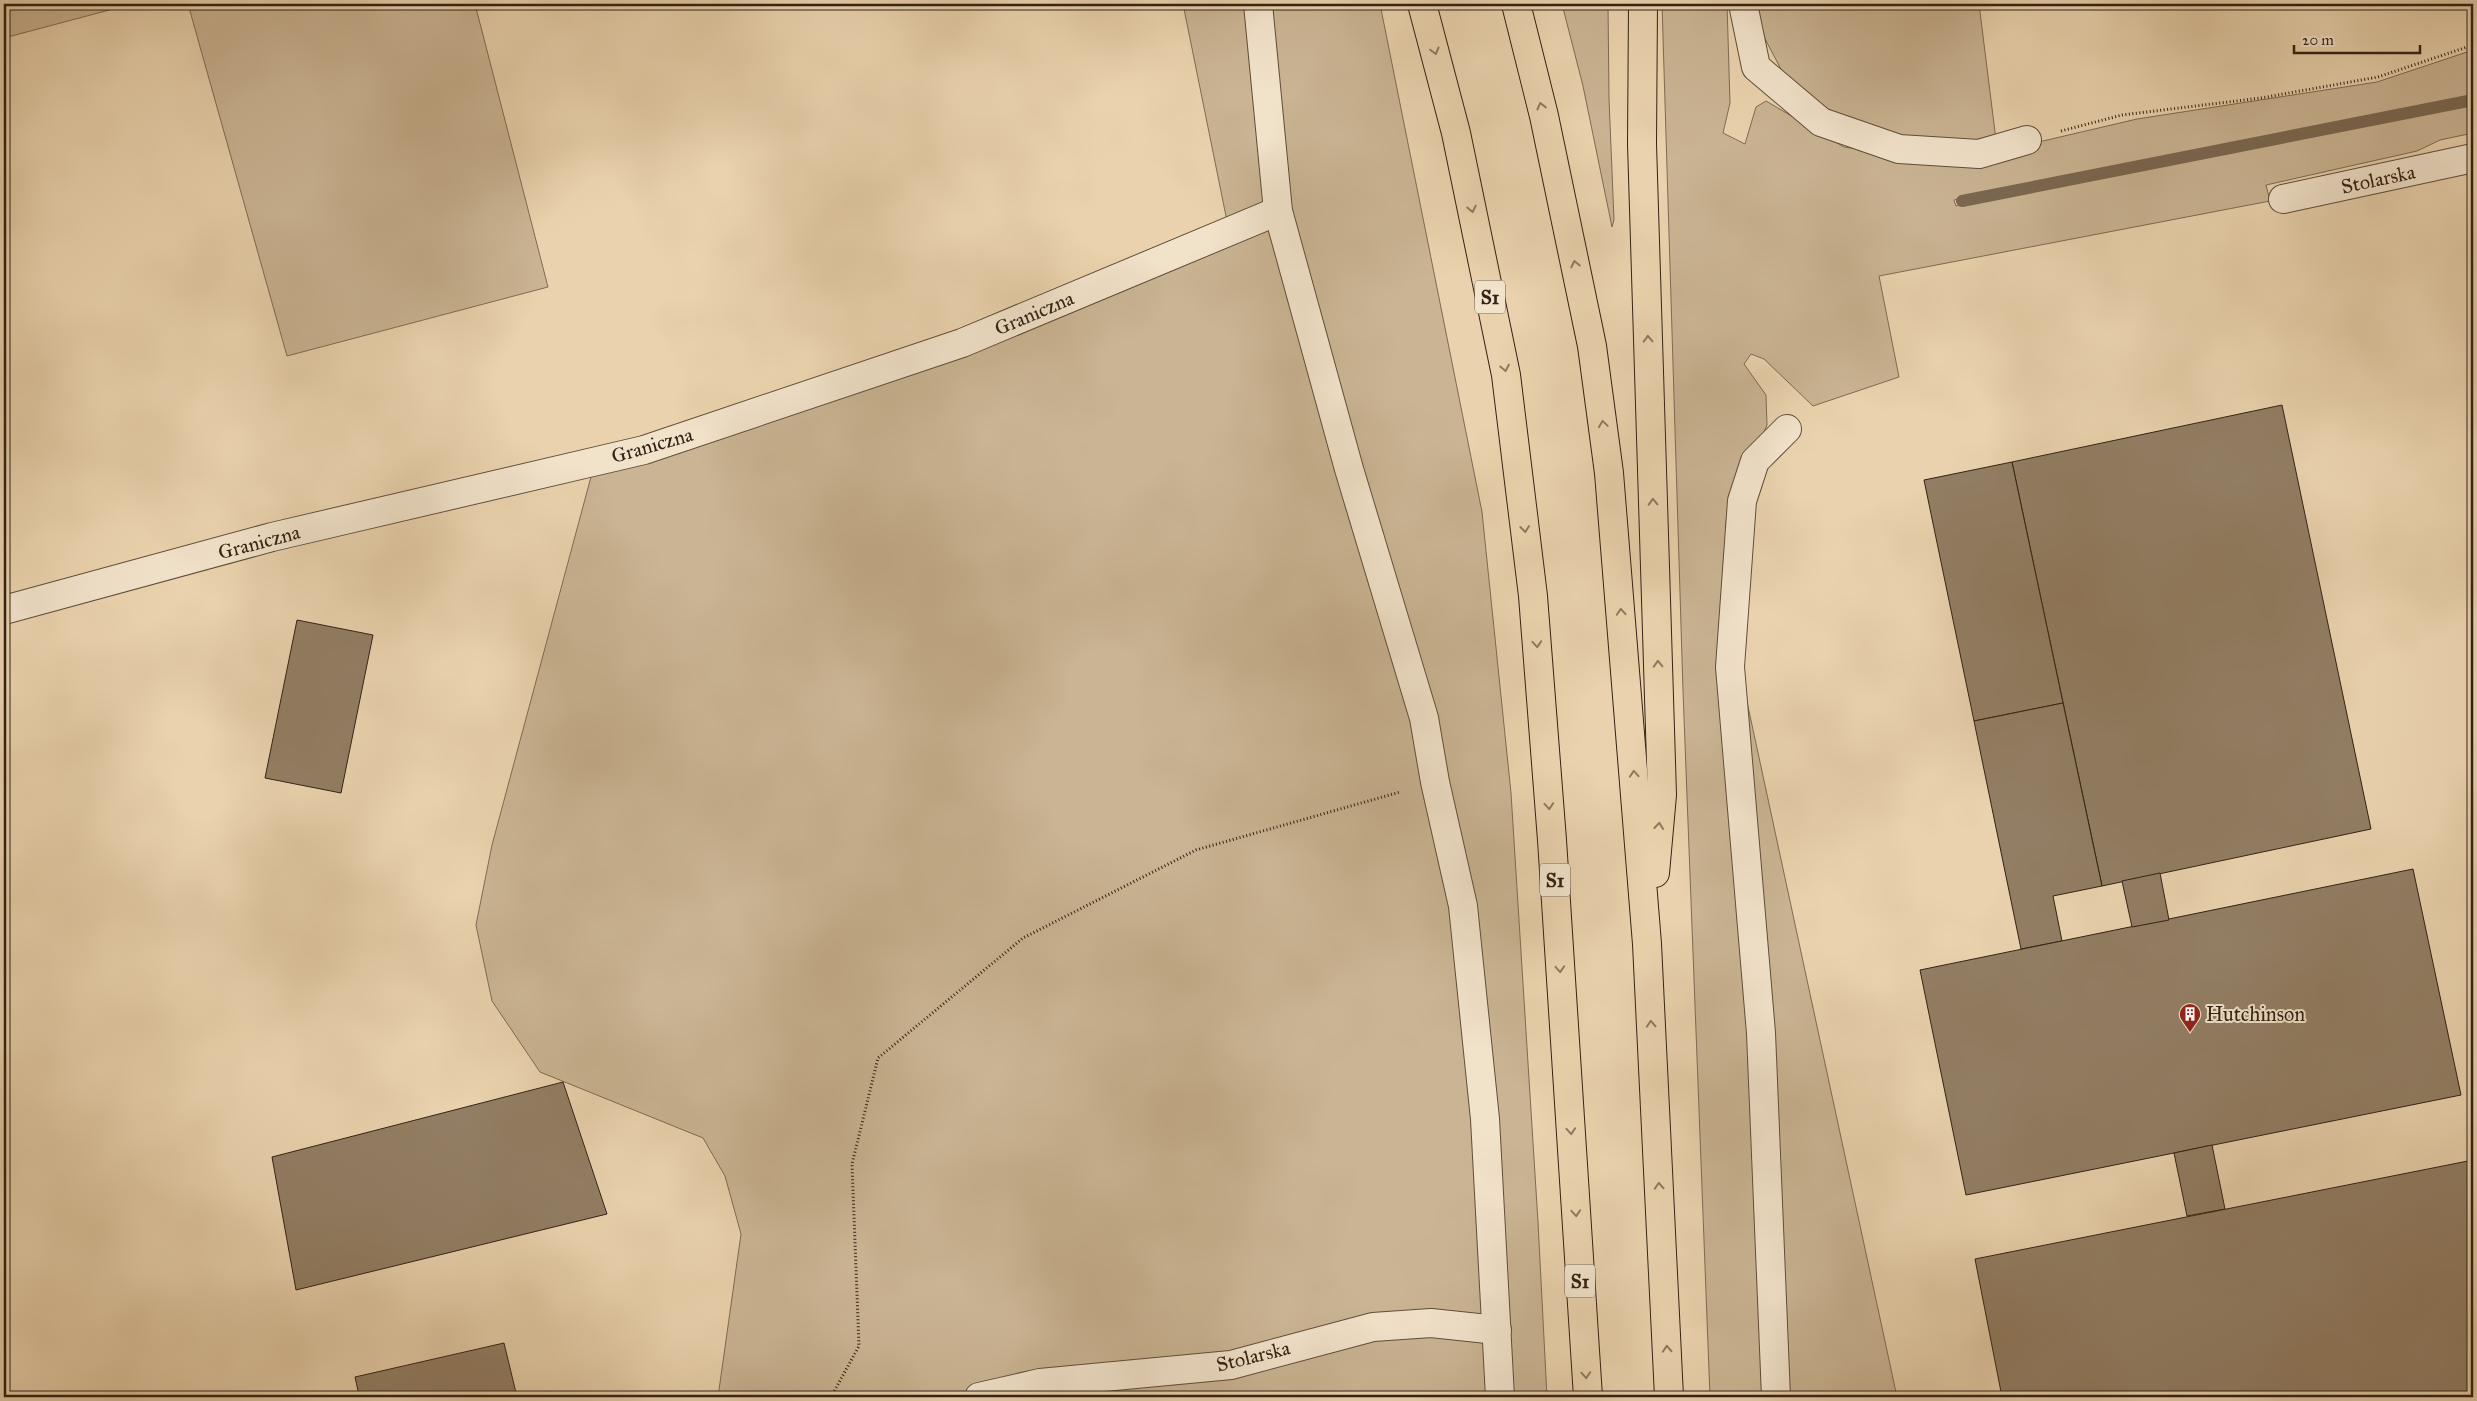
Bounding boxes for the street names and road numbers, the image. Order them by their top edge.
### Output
street label: Stolarska [2339,159,2418,199]
road number: S1 [1475,280,1505,314]
street label: Graniczna [991,285,1078,340]
street label: Graniczna [608,422,696,468]
street label: Graniczna [215,519,303,564]
road number: S1 [1540,864,1570,896]
road number: S1 [1565,1264,1595,1298]
street label: Stolarska [1214,1335,1293,1377]

